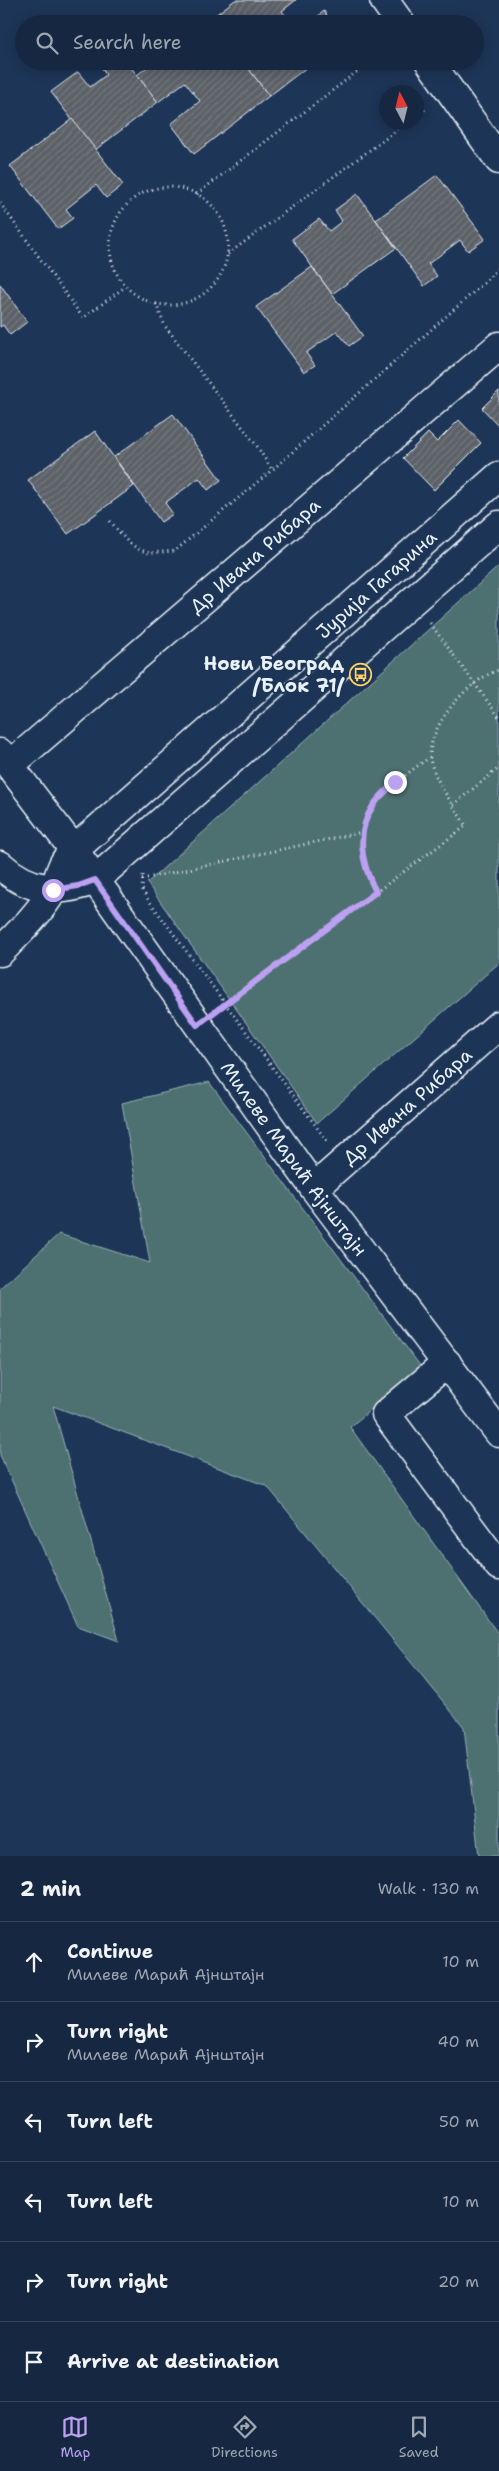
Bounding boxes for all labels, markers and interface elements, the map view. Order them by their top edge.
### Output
search box [15,15,484,70]
icon: search [33,29,61,57]
text: Search here [73,30,182,55]
north arrow [379,85,424,130]
street label: Др Ивана Рибара [184,493,326,619]
street label: Јурија Гагарина [311,525,442,644]
place label: Нови Београд /Блок 71/ [204,651,345,698]
bus stop icon: Нови Београд /Блок 71/ [348,662,372,686]
route end [384,771,407,794]
route start [42,879,65,902]
street label: Др Ивана Рибара [337,1042,478,1170]
street label: Милеве Марић Ајнштајн [215,1056,373,1261]
text: 2 min [20,1875,81,1903]
text: Walk · 130 m [378,1878,479,1899]
text: Continue [67,1939,153,1964]
icon: ahead [20,1948,48,1976]
text: 10 m [442,1951,479,1972]
text: Милеве Марић Ајнштајн [67,1964,264,1985]
text: Turn right [67,2019,168,2044]
icon: right [20,2028,48,2056]
text: 40 m [437,2031,479,2052]
text: Милеве Марић Ајнштајн [67,2044,264,2065]
icon: left [20,2108,48,2136]
text: Turn left [67,2109,153,2134]
text: 50 m [439,2111,479,2132]
icon: left [20,2188,48,2216]
text: Turn left [67,2189,153,2214]
text: 10 m [442,2191,479,2212]
icon: right [20,2268,48,2296]
text: Turn right [67,2269,168,2294]
text: 20 m [438,2271,479,2292]
icon: arrive [20,2348,48,2376]
text: Arrive at destination [67,2349,279,2374]
tab: Map [60,2413,90,2461]
tab: Directions [211,2413,278,2461]
tab: Saved [399,2413,439,2461]

